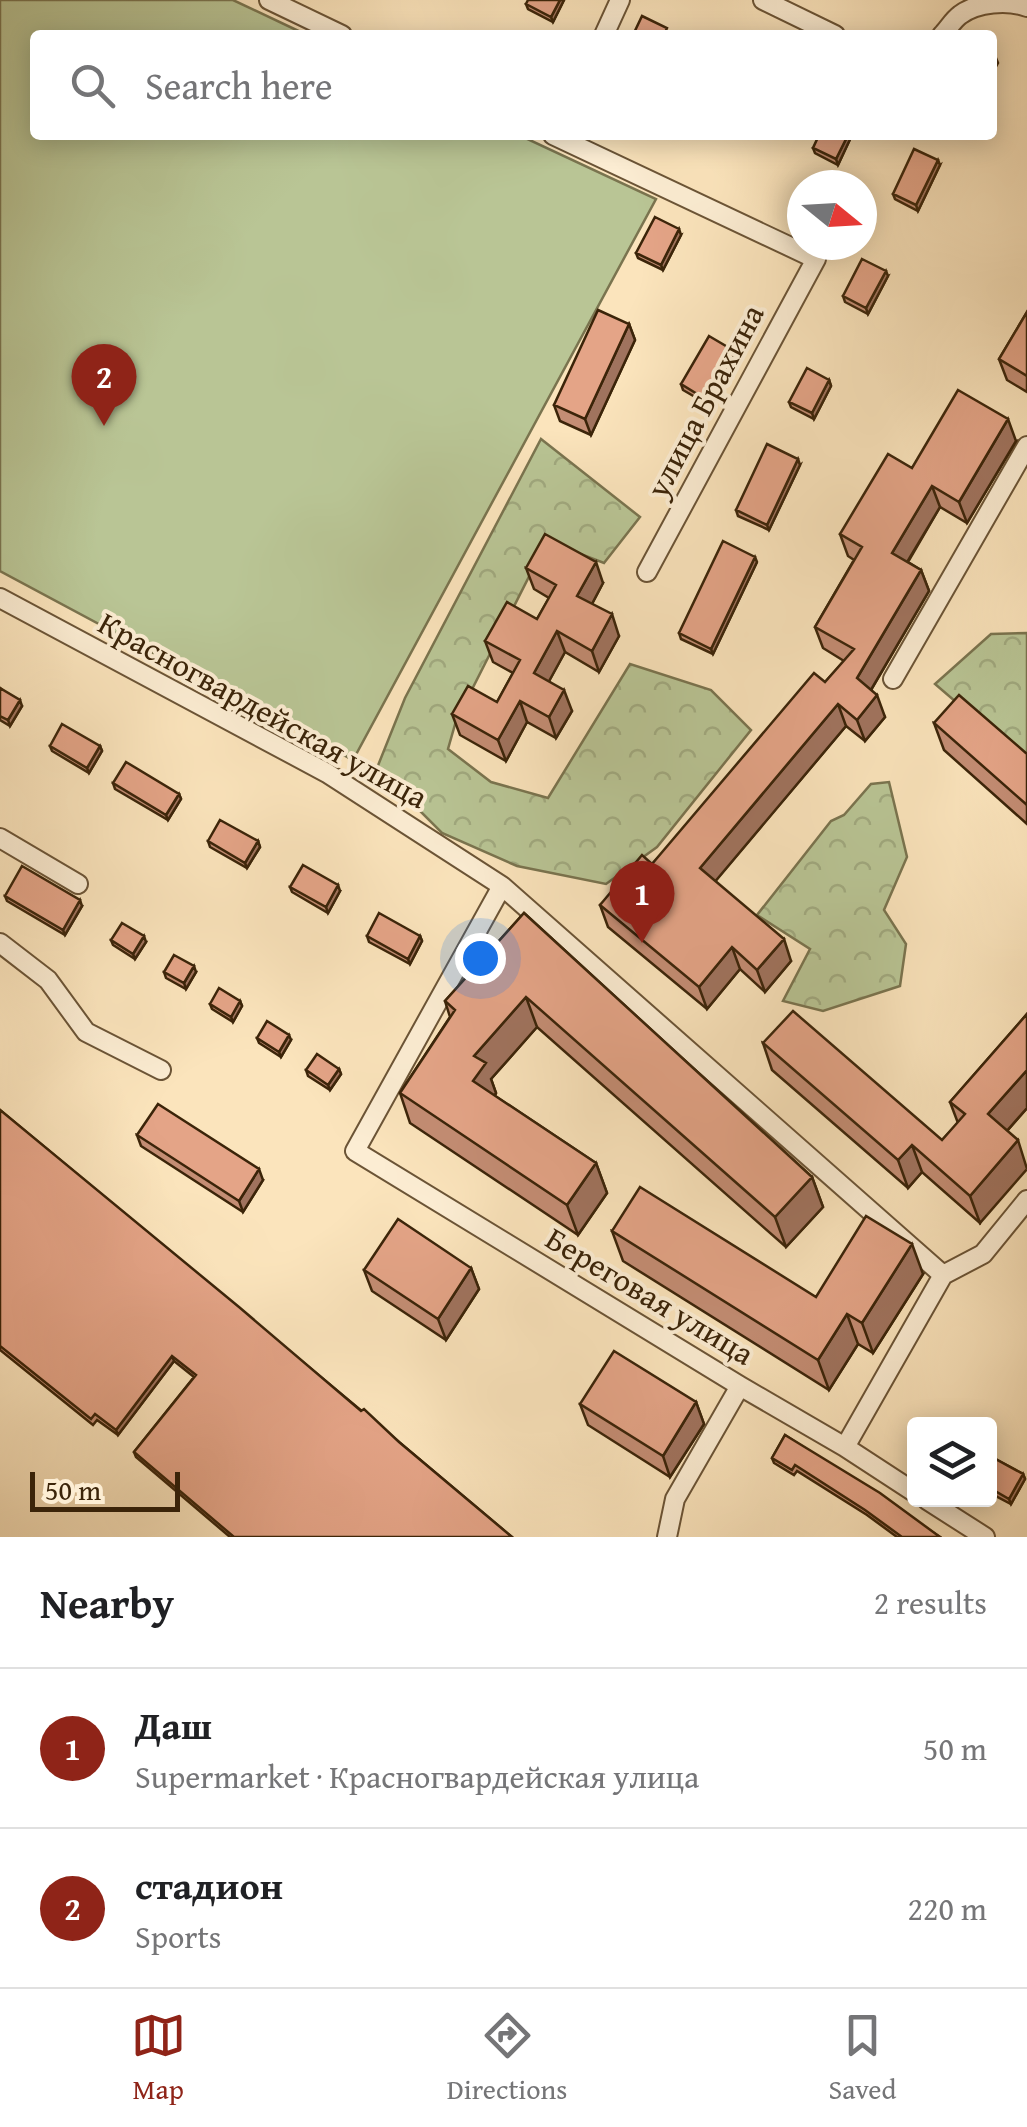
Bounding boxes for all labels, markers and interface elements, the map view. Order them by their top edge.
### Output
search box [30,30,997,140]
text: Search here [145,57,333,113]
icon: search [65,58,120,113]
north arrow [787,170,877,260]
street label: улица Брахина [633,295,776,507]
pin: 2 [72,344,136,426]
street label: Красногвардейская улица [90,599,437,820]
pin: 1 [610,860,674,943]
your location [455,933,506,984]
street label: Береговая улица [537,1215,764,1377]
map controls [907,1417,997,1507]
button: layers [907,1417,997,1507]
scale bar [30,1467,180,1512]
text: 50 m [45,1469,101,1510]
text: Nearby [40,1572,174,1633]
text: 2 results [874,1579,987,1626]
text: Даш [135,1697,212,1753]
text: 1 [64,1725,81,1772]
text: 50 m [923,1725,987,1772]
text: Supermarket · Красногвардейская улица [135,1753,699,1800]
text: стадион [135,1857,283,1913]
text: 2 [64,1885,81,1932]
text: 220 m [908,1885,987,1932]
text: Sports [135,1913,221,1960]
tab: Map [131,2008,186,2109]
tab: Directions [447,2008,567,2109]
tab: Saved [829,2008,896,2109]

